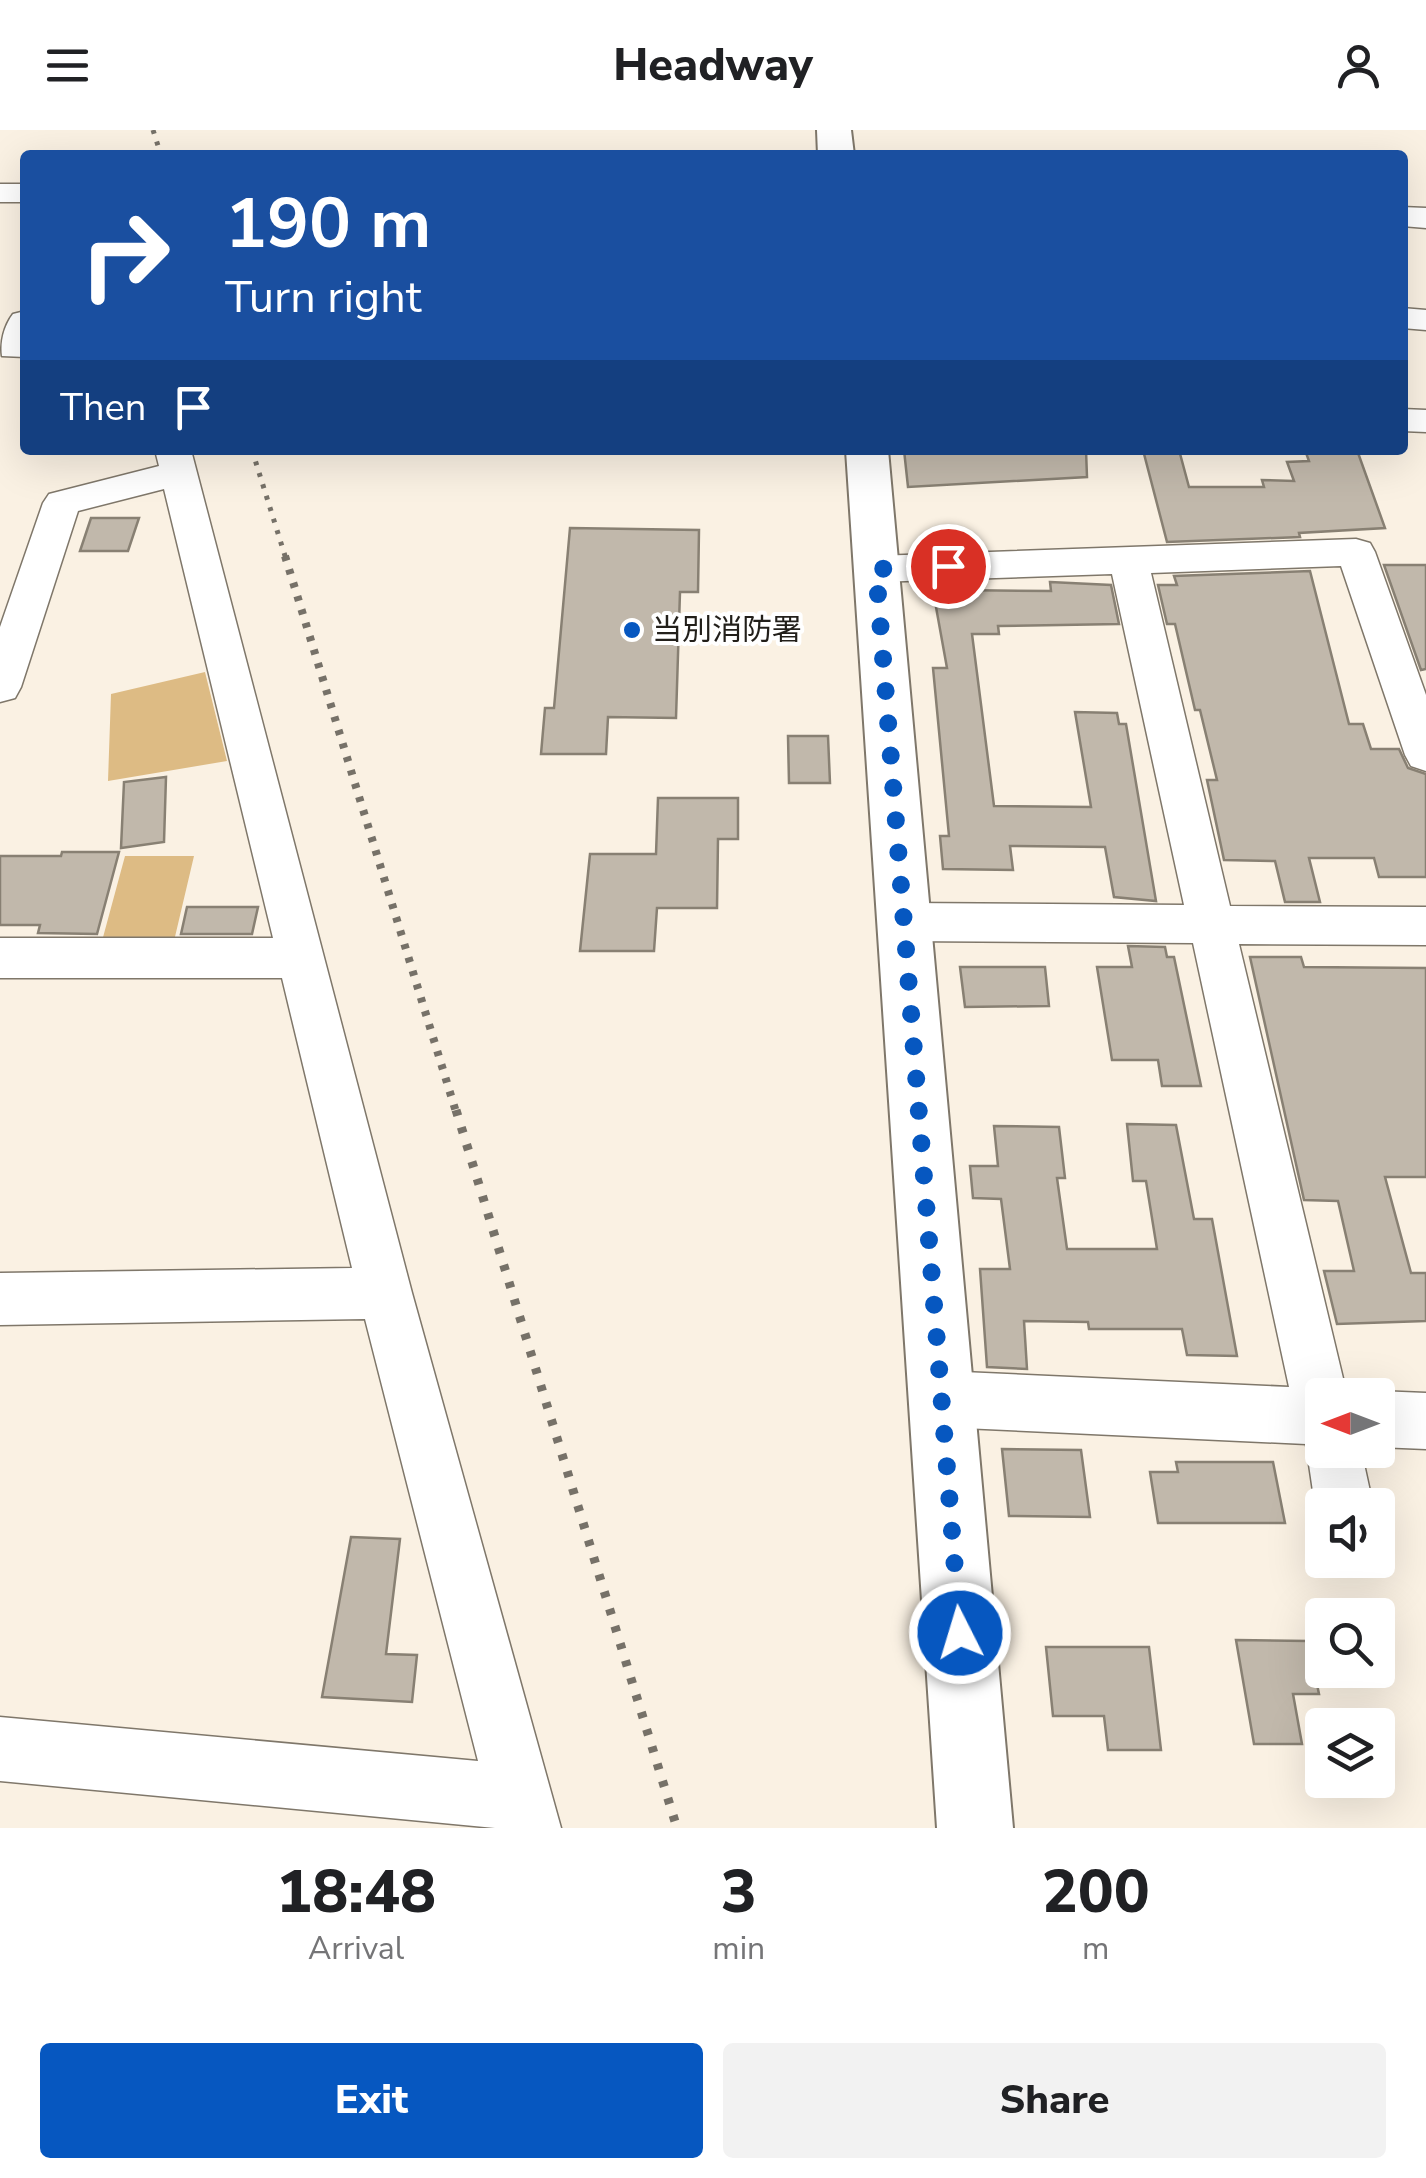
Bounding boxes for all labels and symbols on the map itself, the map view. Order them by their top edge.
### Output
pin [906,524,991,609]
place label: 当別消防署 [652,610,802,651]
marker: 当別消防署 [621,619,643,641]
north arrow [1305,1378,1395,1468]
position arrow [908,1581,1012,1685]

